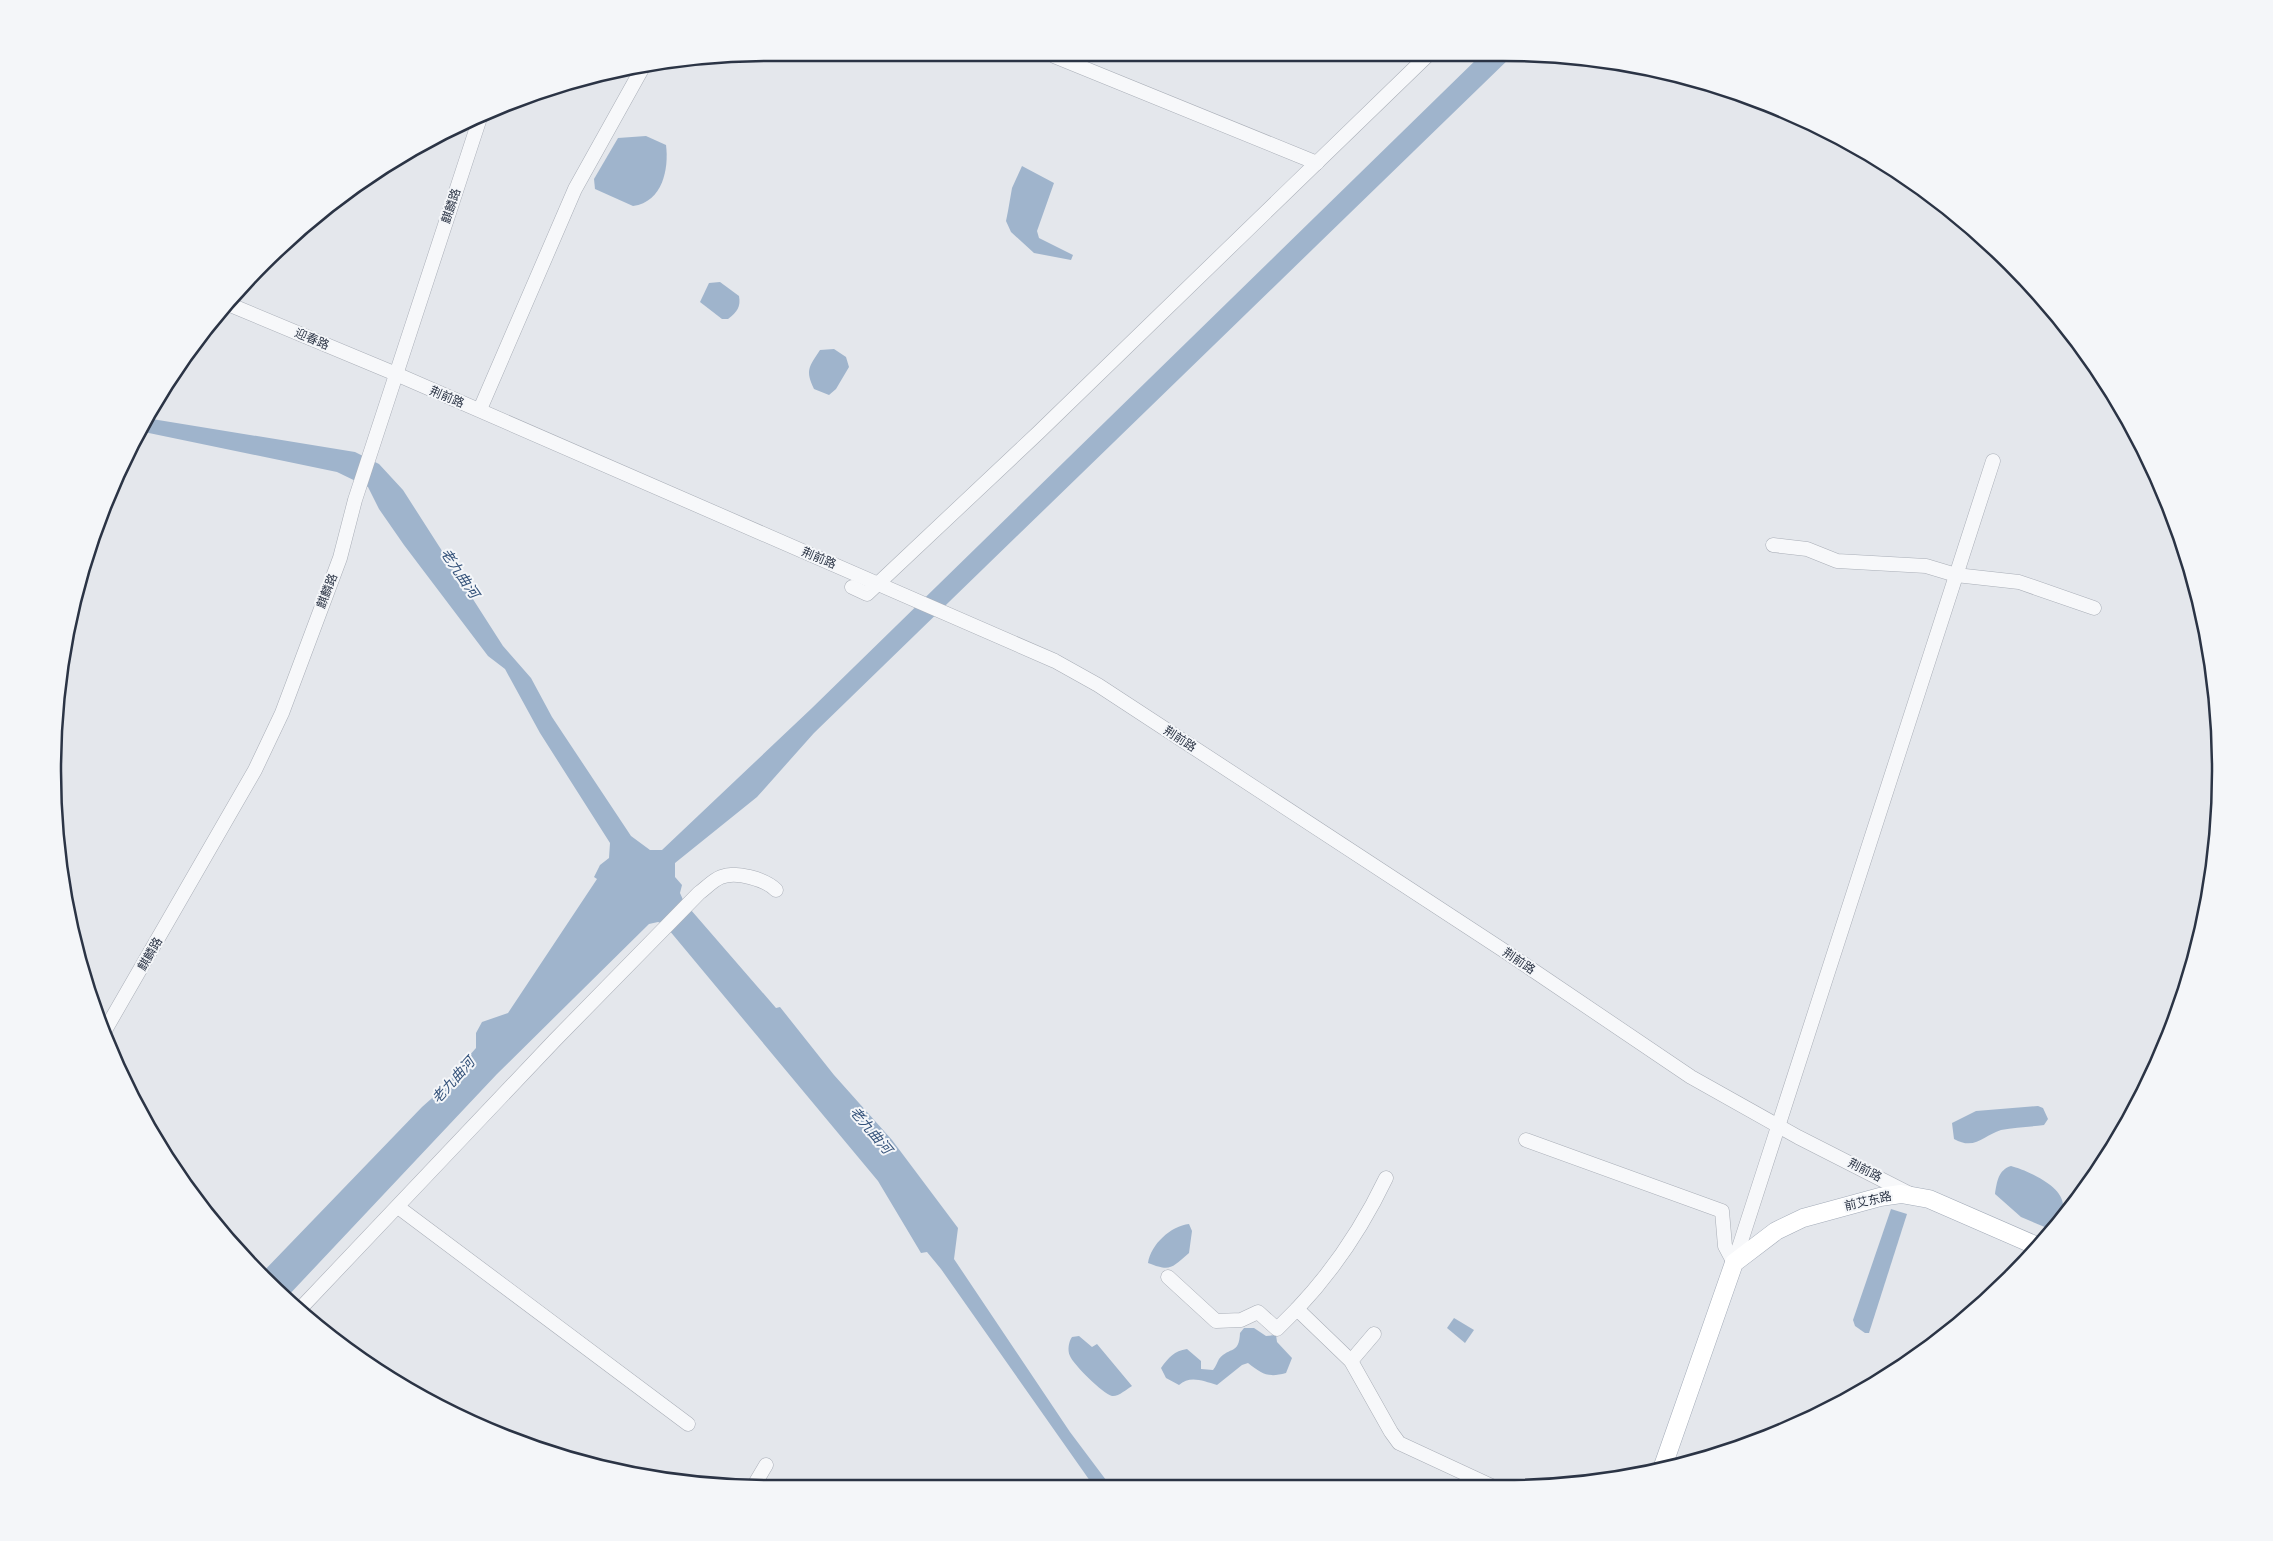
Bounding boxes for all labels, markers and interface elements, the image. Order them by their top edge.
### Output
street label: 麒麟路 [438,186,463,225]
street label: 迎春路 [293,325,332,352]
street label: 荆前路 [428,383,467,410]
street label: 荆前路 [800,544,839,571]
water label: 老九曲河 [437,545,485,604]
street label: 麒麟路 [313,571,340,610]
street label: 荆前路 [1161,722,1199,755]
street label: 麒麟路 [134,934,165,973]
street label: 荆前路 [1500,944,1538,977]
water label: 老九曲河 [428,1051,480,1107]
water label: 老九曲河 [846,1103,898,1160]
street label: 荆前路 [1846,1155,1885,1184]
street label: 前艾东路 [1843,1188,1893,1213]

